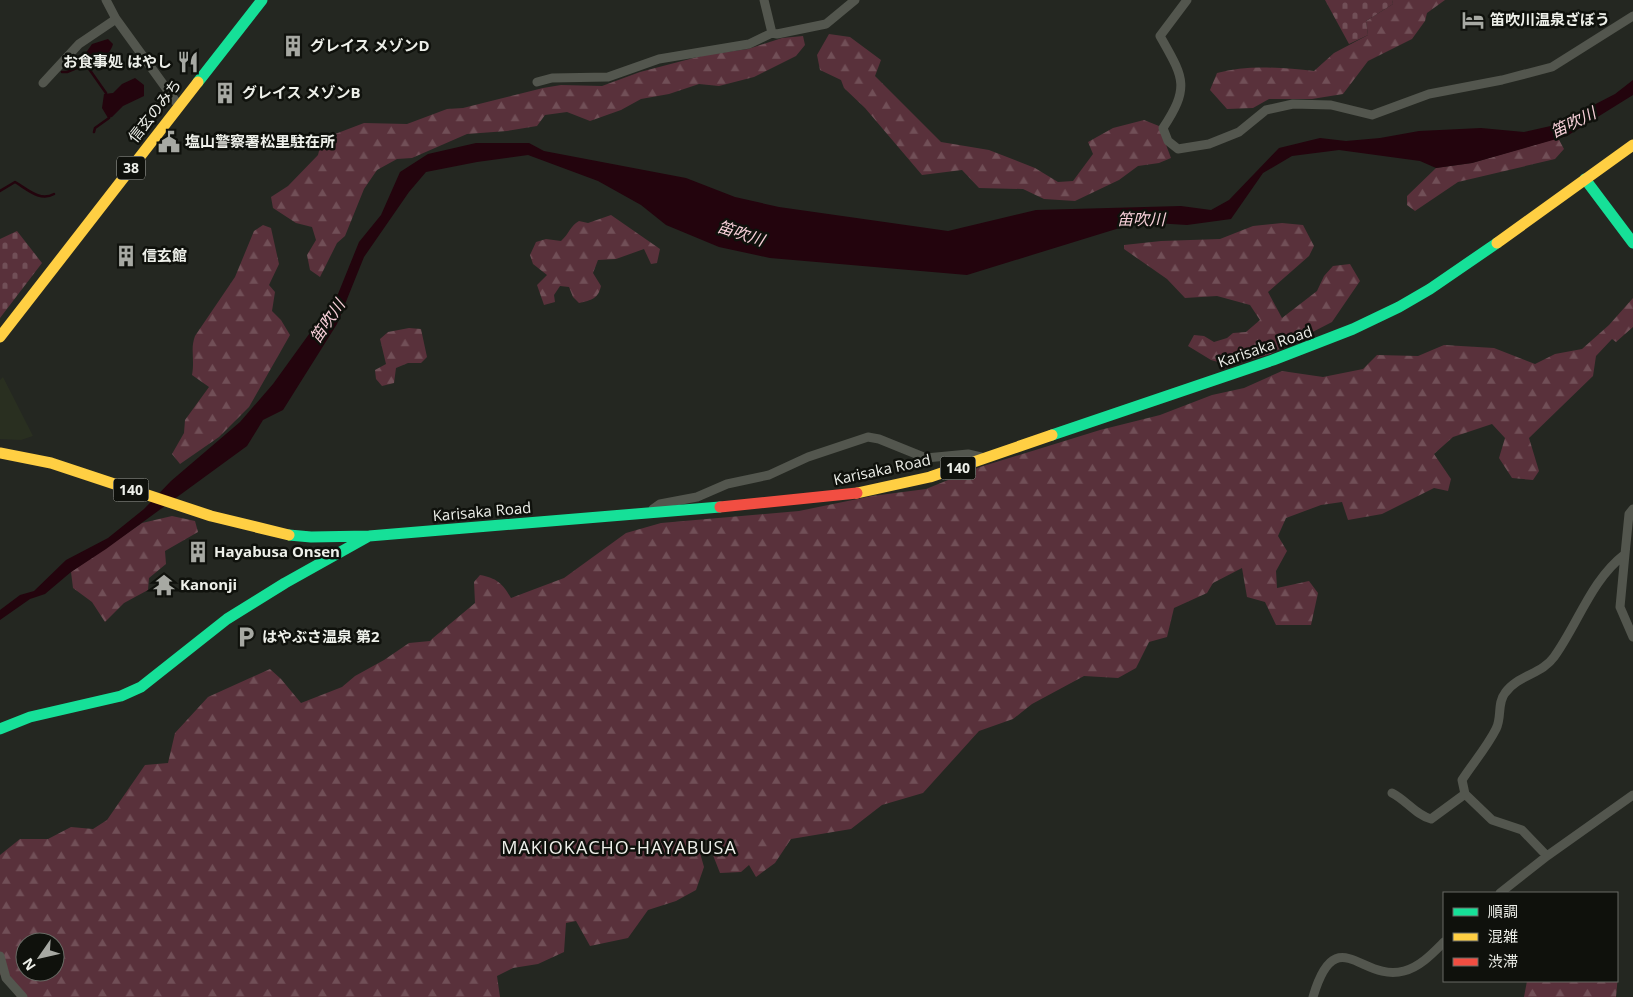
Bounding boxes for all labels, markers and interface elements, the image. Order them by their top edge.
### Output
hotel icon: 笛吹川温泉ざぼう [1460,7,1486,33]
place label: 笛吹川温泉ざぼう [1490,9,1610,29]
building icon: グレイス メゾンD [280,33,306,59]
place label: グレイス メゾンD [310,35,430,55]
restaurant icon: お食事処 はやし [175,49,201,75]
place label: お食事処 はやし [63,51,172,71]
street label: 信玄のみち [123,75,185,146]
building icon: グレイス メゾンB [212,80,238,106]
place label: グレイス メゾンB [242,82,361,102]
water label: 笛吹川 [1547,101,1601,142]
public building icon: 塩山警察署松里駐在所 [156,129,182,155]
place label: 塩山警察署松里駐在所 [185,131,335,151]
road number: 38 [117,156,145,180]
water label: 笛吹川 [1117,208,1167,230]
water label: 笛吹川 [715,215,769,251]
building icon: 信玄館 [113,243,139,269]
place label: 信玄館 [142,245,187,265]
water label: 笛吹川 [304,293,351,347]
street label: Karisaka Road [1215,321,1315,372]
street label: Karisaka Road [831,449,932,489]
road number: 140 [940,456,976,479]
road number: 140 [114,478,148,502]
street label: Karisaka Road [432,497,532,525]
building icon: Hayabusa Onsen [185,539,211,565]
place label: Hayabusa Onsen [214,541,340,561]
temple icon: Kanonji [151,572,177,598]
place label: Kanonji [180,574,237,594]
parking icon: はやぶさ温泉 第2 [233,624,259,650]
place label: はやぶさ温泉 第2 [262,626,380,646]
district label: MAKIOKACHO-HAYABUSA [501,835,737,859]
legend [1443,892,1618,982]
text: 順調 [1488,901,1518,921]
text: 混雑 [1488,926,1518,946]
north arrow [15,932,65,982]
text: 渋滞 [1488,951,1518,971]
text: N [18,955,40,975]

